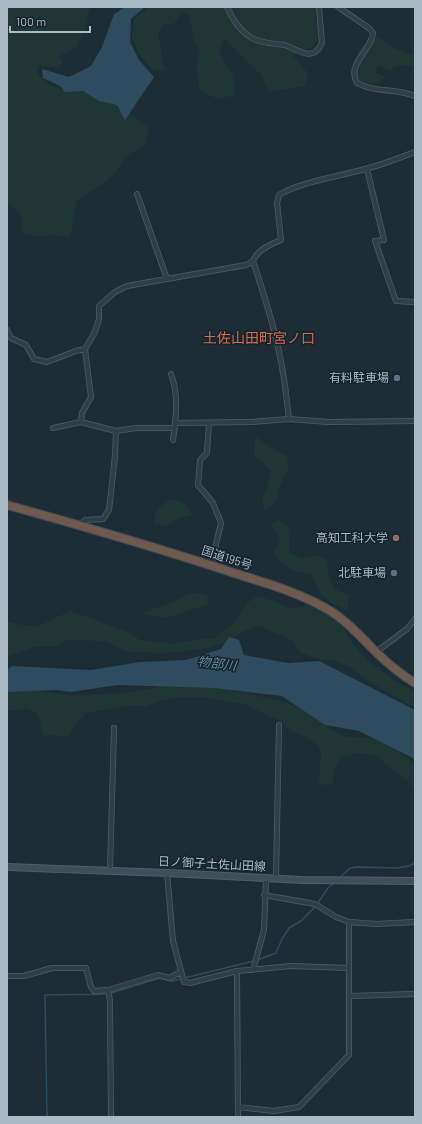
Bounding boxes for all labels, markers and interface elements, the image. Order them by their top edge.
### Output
scale bar [10,8,90,34]
text: 100 m [16,14,46,28]
district label: 土佐山田町宮ノ口 [203,329,315,346]
place label: 有料駐車場 [329,370,389,384]
marker: 有料駐車場 [392,373,402,383]
place label: 高知工科大学 [316,530,388,544]
marker: 高知工科大学 [391,533,401,543]
street label: 国道195号 [200,542,254,572]
place label: 北駐車場 [338,565,386,579]
marker: 北駐車場 [389,568,399,578]
water label: 物部川 [197,653,239,674]
street label: 日ノ御子土佐山田線 [158,853,266,873]

